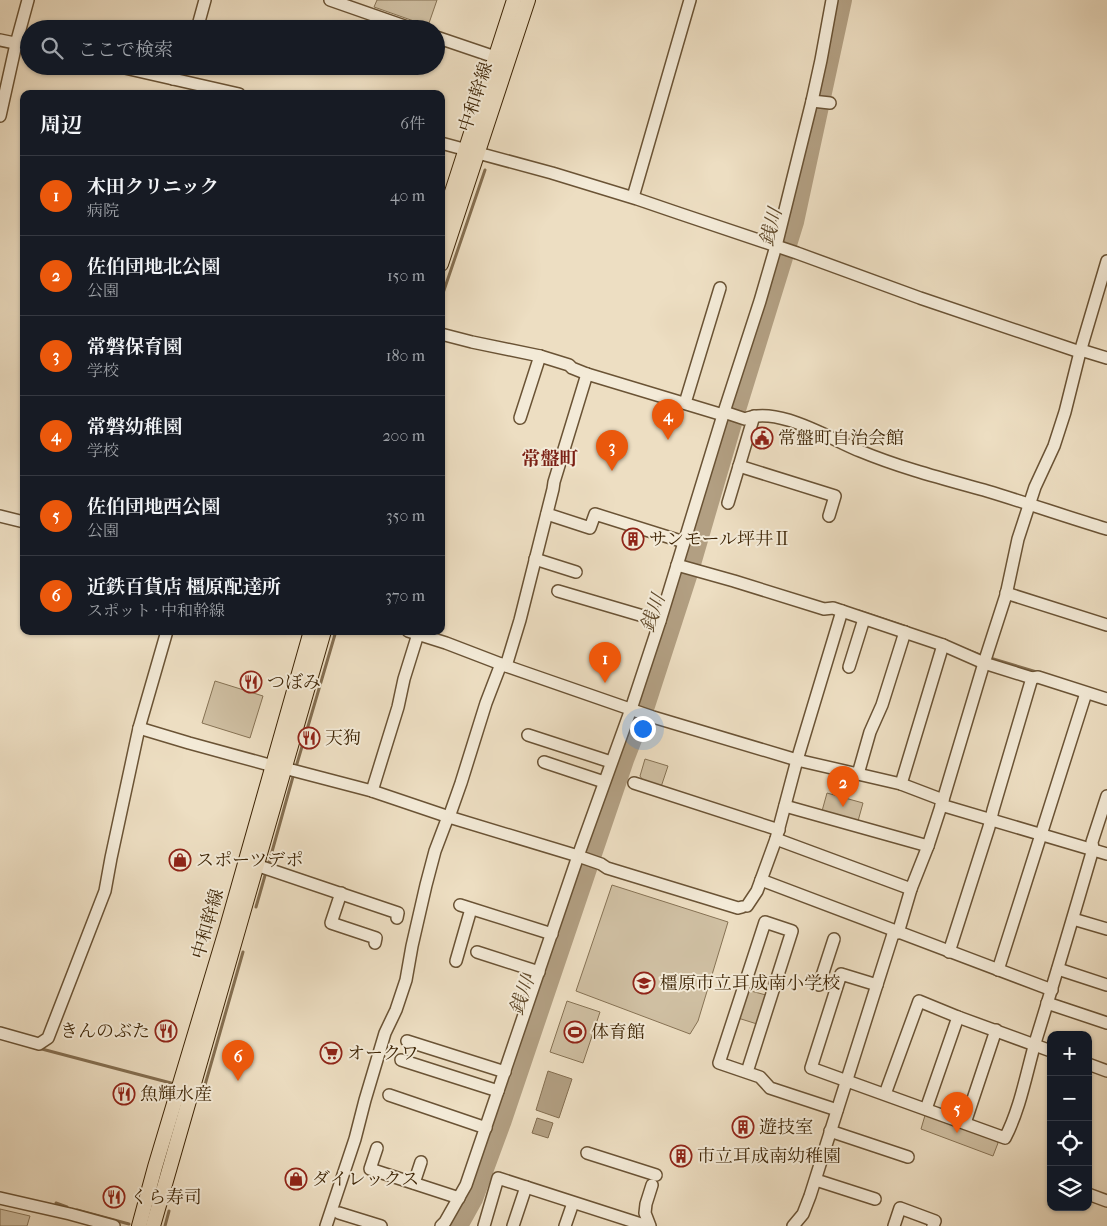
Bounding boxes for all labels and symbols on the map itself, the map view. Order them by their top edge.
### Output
street label: 中和幹線 [455,60,497,134]
water label: 銭川 [755,204,787,248]
pin: 4 [652,399,684,440]
public building icon: 常盤町自治会館 [750,426,774,450]
place label: 常盤町自治会館 [778,428,904,449]
pin: 3 [596,430,628,471]
district label: 常盤町 [521,448,579,470]
building icon: サンモール坪井Ⅱ [621,527,645,551]
place label: サンモール坪井Ⅱ [649,529,791,550]
water label: 銭川 [636,590,670,635]
pin: 1 [589,642,621,683]
restaurant icon: つぼみ [239,670,263,694]
place label: つぼみ [267,672,321,693]
your location [630,716,656,742]
restaurant icon: 天狗 [297,726,321,750]
place label: 天狗 [325,728,361,749]
pin: 2 [827,766,859,807]
shop icon: スポーツデポ [168,848,192,872]
place label: スポーツデポ [196,850,303,871]
street label: 中和幹線 [188,887,228,961]
school or university icon: 橿原市立耳成南小学校 [632,971,656,995]
water label: 銭川 [505,973,539,1018]
place label: 橿原市立耳成南小学校 [660,973,840,994]
restaurant icon: きんのぶた [154,1019,178,1043]
sports icon: 体育館 [563,1020,587,1044]
place label: きんのぶた [60,1021,150,1042]
place label: 体育館 [591,1022,645,1043]
pin: 6 [222,1040,254,1081]
supermarket icon: オークワ [319,1041,343,1065]
place label: オークワ [347,1043,419,1064]
restaurant icon: 魚輝水産 [112,1082,136,1106]
place label: 魚輝水産 [140,1084,212,1105]
pin: 5 [941,1092,973,1133]
building icon: 遊技室 [731,1115,755,1139]
place label: 遊技室 [759,1117,813,1138]
building icon: 市立耳成南幼稚園 [669,1144,693,1168]
place label: 市立耳成南幼稚園 [697,1146,841,1167]
shop icon: ダイレックス [284,1167,308,1191]
place label: ダイレックス [312,1169,419,1190]
restaurant icon: くら寿司 [102,1185,126,1209]
place label: くら寿司 [130,1187,202,1208]

